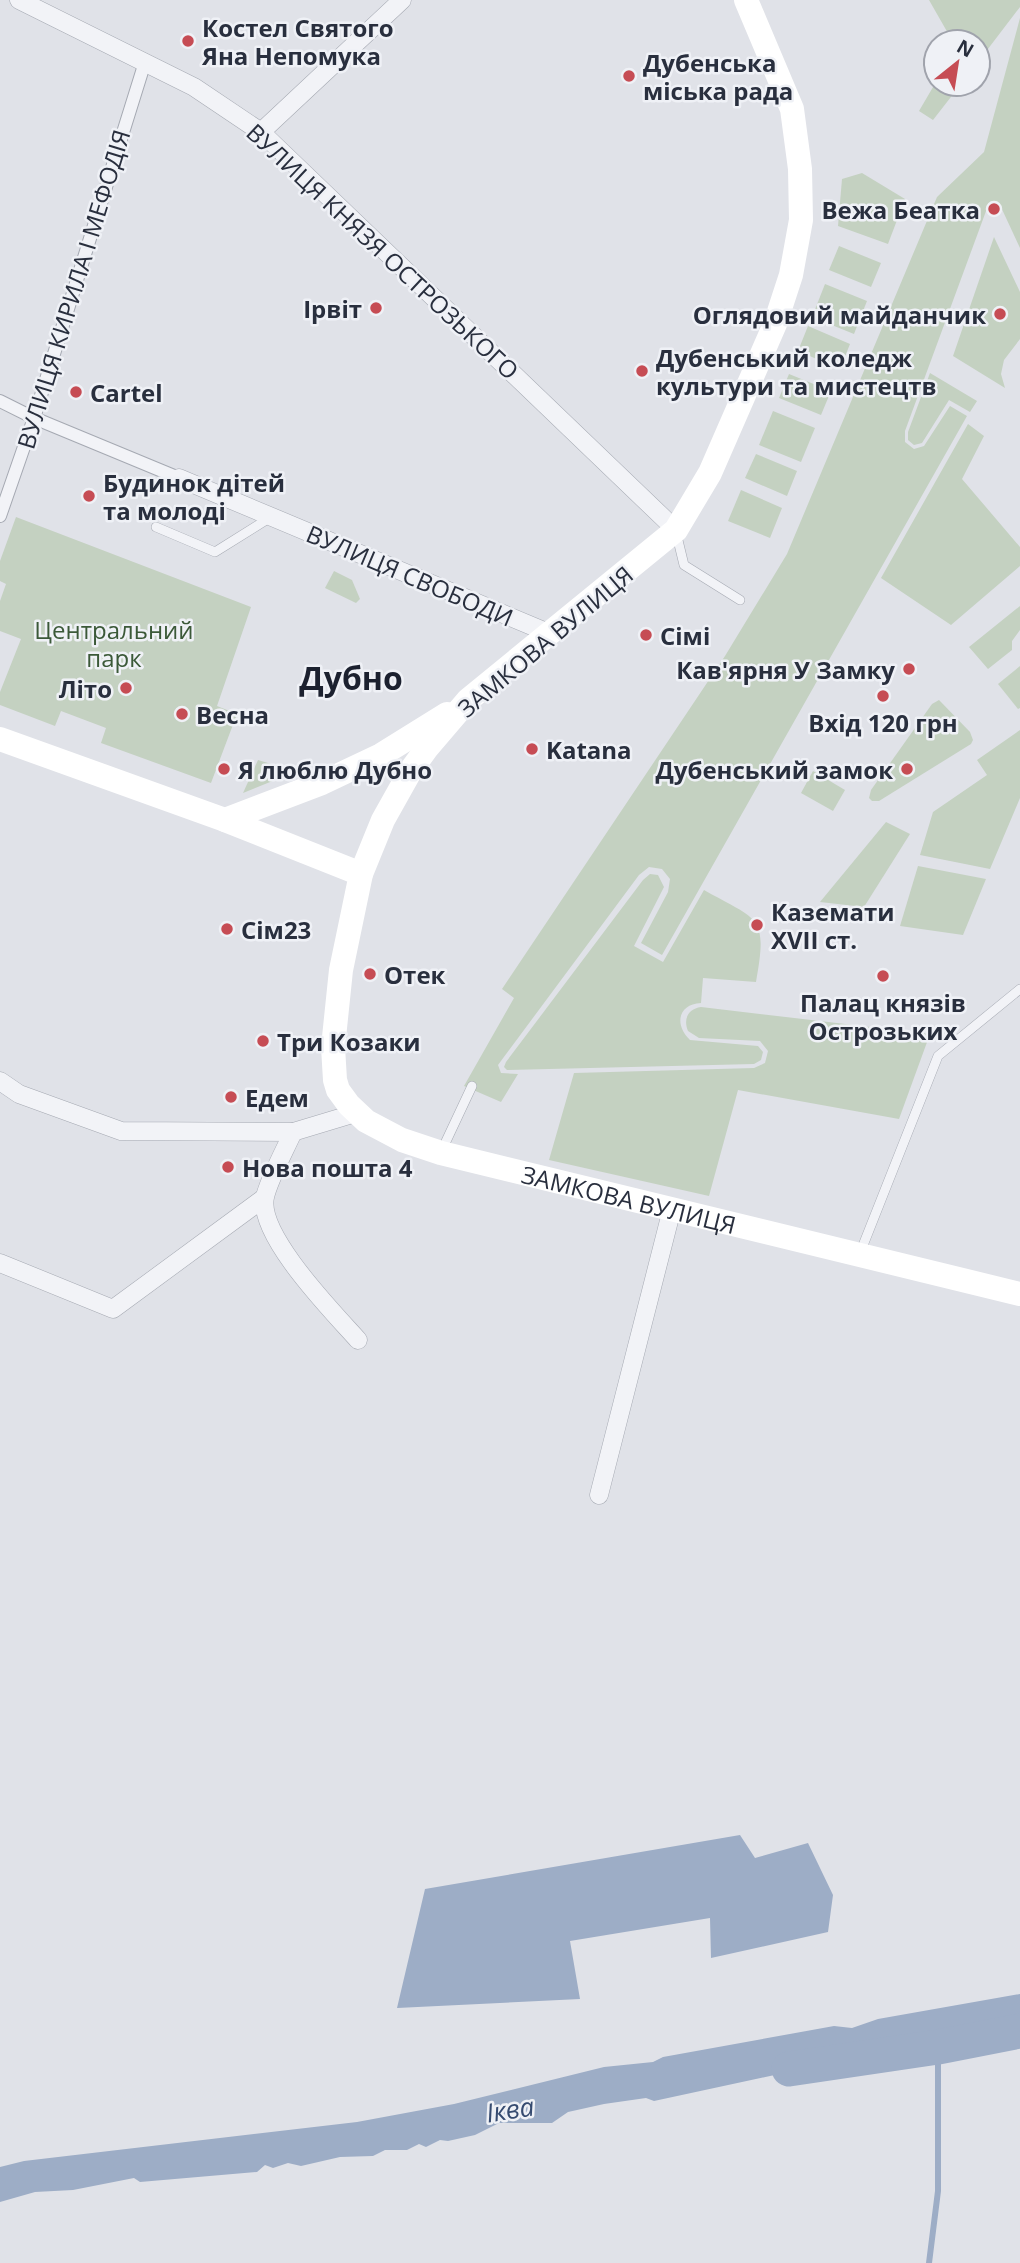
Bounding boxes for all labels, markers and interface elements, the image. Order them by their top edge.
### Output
place label: Костел Святого Яна Непомука [201,11,394,72]
north arrow [922,28,992,98]
marker: Костел Святого Яна Непомука [180,33,196,49]
text: N [952,33,979,63]
place label: Дубенська міська рада [643,46,793,107]
marker: Дубенська міська рада [621,68,637,84]
street label: ВУЛИЦЯ КНЯЗЯ ОСТРОЗЬКОГО [240,116,526,386]
street label: ВУЛИЦЯ КИРИЛА І МЕФОДІЯ [9,125,137,453]
place label: Вежа Беатка [821,193,980,226]
marker: Вежа Беатка [986,201,1002,217]
place label: Ірвіт [303,292,362,325]
place label: Оглядовий майданчик [693,298,986,331]
marker: Ірвіт [368,300,384,316]
marker: Оглядовий майданчик [992,306,1008,322]
place label: Дубенський коледж культури та мистецтв [656,341,937,402]
marker: Дубенський коледж культури та мистецтв [634,363,650,379]
place label: Cartel [90,376,163,409]
marker: Cartel [68,384,84,400]
place label: Будинок дітей та молоді [103,466,285,527]
marker: Будинок дітей та молоді [81,488,97,504]
street label: ВУЛИЦЯ СВОБОДИ [301,516,519,634]
street label: ЗАМКОВА ВУЛИЦЯ [450,558,640,724]
park label: Центральний парк [34,613,194,674]
place label: Сімі [660,619,710,652]
marker: Сімі [638,627,654,643]
place label: Кав'ярня У Замку [676,653,895,686]
district label: Дубно [299,656,403,699]
marker: Кав'ярня У Замку [901,661,917,677]
place label: Літо [59,672,112,705]
marker: Літо [118,680,134,696]
marker: Вхід 120 грн [875,688,891,704]
place label: Весна [196,698,269,731]
marker: Весна [174,706,190,722]
place label: Вхід 120 грн [808,706,958,739]
place label: Katana [546,733,632,766]
marker: Katana [524,741,540,757]
place label: Я люблю Дубно [237,753,432,786]
place label: Дубенський замок [655,753,893,786]
marker: Я люблю Дубно [216,761,232,777]
marker: Дубенський замок [899,761,915,777]
place label: Каземати XVII ст. [771,895,894,956]
place label: Сім23 [241,913,311,946]
marker: Каземати XVII ст. [749,917,765,933]
marker: Сім23 [219,921,235,937]
place label: Отек [384,958,446,991]
marker: Отек [362,966,378,982]
marker: Палац князів Острозьких [875,968,891,984]
place label: Палац князів Острозьких [800,986,966,1047]
place label: Три Козаки [277,1025,421,1058]
marker: Три Козаки [255,1033,271,1049]
place label: Едем [245,1081,309,1114]
marker: Едем [223,1089,239,1105]
place label: Нова пошта 4 [242,1151,413,1184]
street label: ЗАМКОВА ВУЛИЦЯ [518,1157,739,1241]
marker: Нова пошта 4 [220,1159,236,1175]
water label: Іква [483,2087,537,2131]

